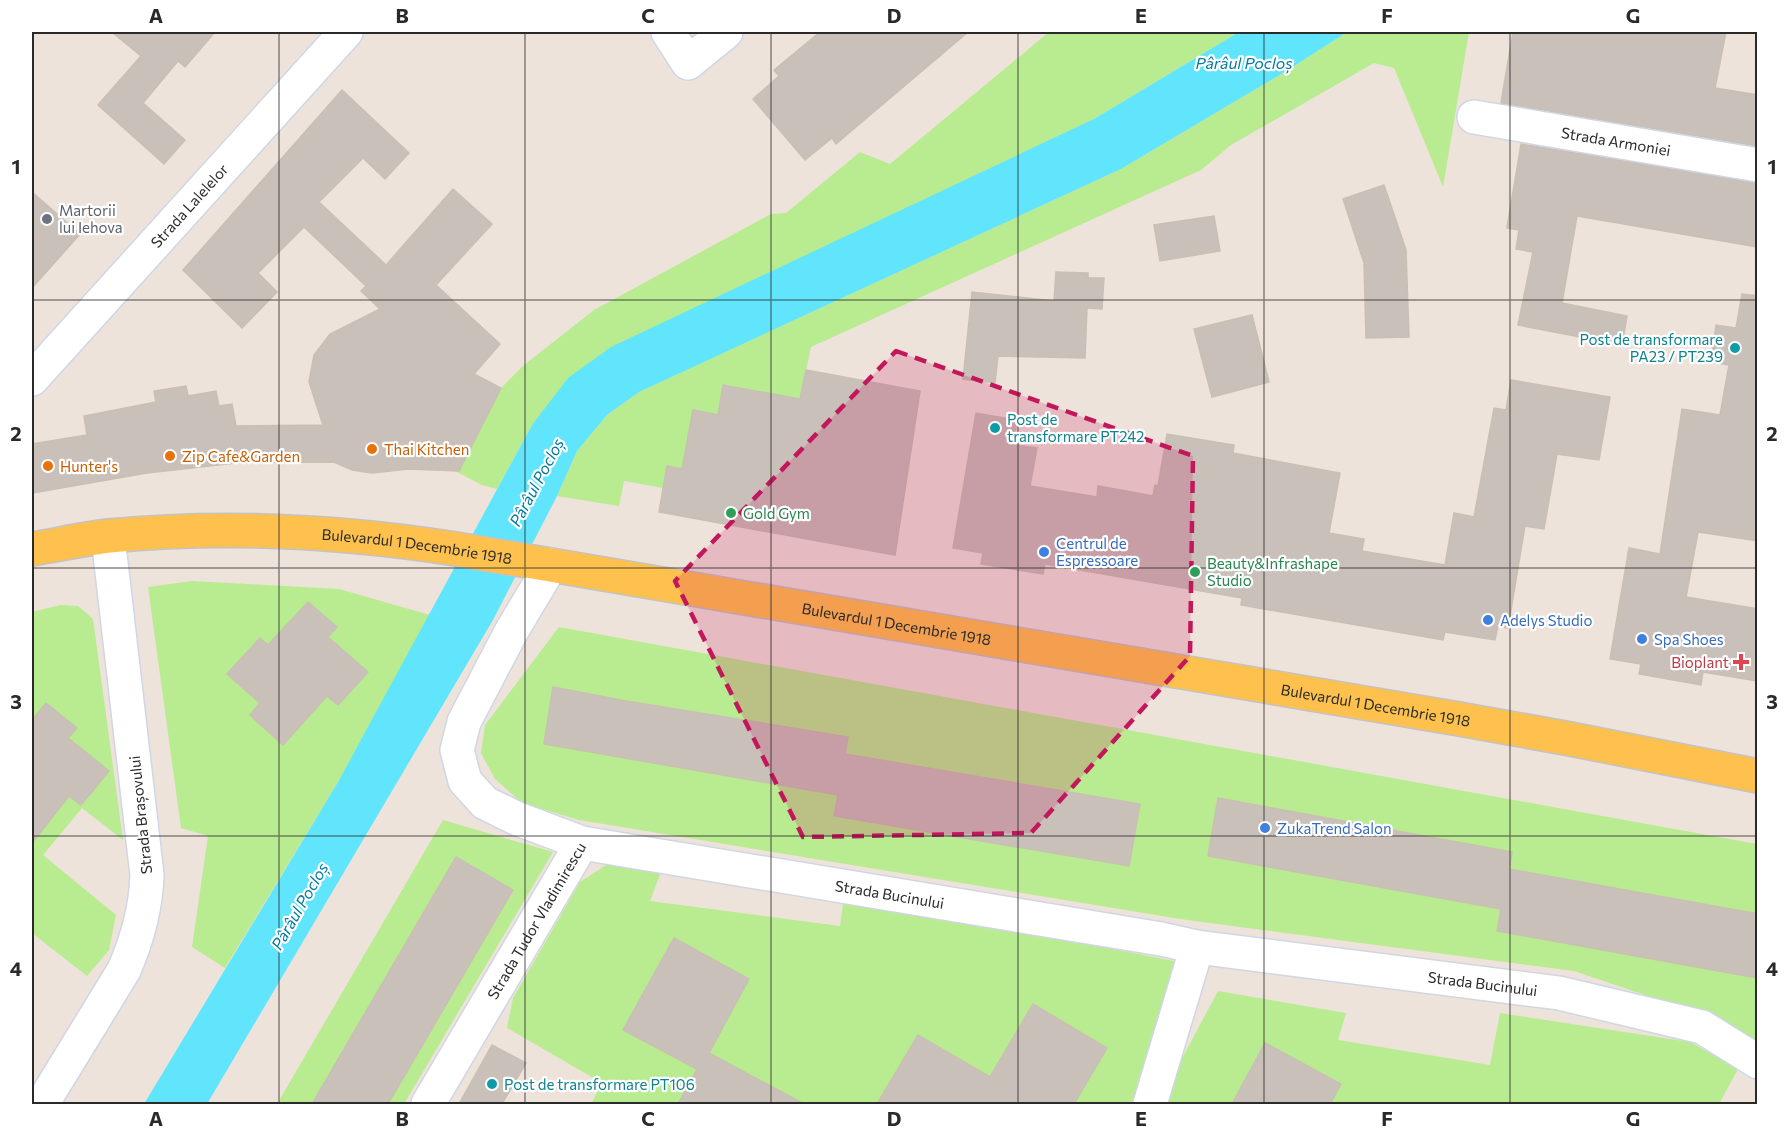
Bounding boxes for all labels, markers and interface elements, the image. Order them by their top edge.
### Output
text: A [149,3,163,27]
text: B [395,3,409,27]
text: C [641,3,655,27]
text: D [887,3,901,27]
text: E [1135,3,1147,27]
text: F [1381,3,1393,27]
text: G [1626,3,1640,27]
water label: Pârâul Pocloș [1196,53,1292,74]
street label: Strada Armoniei [1560,123,1672,159]
text: 1 [11,154,21,178]
text: 1 [1767,154,1777,178]
street label: Strada Lalelelor [147,160,231,251]
place label: Martorii lui Iehova [59,201,123,236]
marker: Martorii lui Iehova [40,212,54,226]
place label: Post de transformare PA23 / PT239 [1579,330,1723,365]
marker: Post de transformare PA23 / PT239 [1728,341,1742,355]
place label: Post de transformare PT242 [1007,410,1144,445]
text: 2 [10,421,22,445]
marker: Post de transformare PT242 [988,421,1002,435]
text: 2 [1766,421,1778,445]
water label: Pârâul Pocloș [505,435,569,530]
place label: Thai Kitchen [384,440,469,458]
marker: Thai Kitchen [365,442,379,456]
place label: Zip Cafe&Garden [182,447,300,465]
marker: Zip Cafe&Garden [163,449,177,463]
place label: Hunter's [60,457,118,475]
marker: Hunter's [41,459,55,473]
place label: Gold Gym [743,504,810,522]
marker: Gold Gym [724,506,738,520]
street label: Bulevardul 1 Decembrie 1918 [321,525,513,567]
place label: Centrul de Espressoare [1056,534,1138,569]
marker: Centrul de Espressoare [1037,545,1051,559]
place label: Beauty&Infrashape Studio [1207,554,1338,589]
marker: Beauty&Infrashape Studio [1188,565,1202,579]
street label: Bulevardul 1 Decembrie 1918 [800,599,993,649]
place label: Adelys Studio [1500,611,1592,629]
marker: Adelys Studio [1481,613,1495,627]
place label: Spa Shoes [1654,630,1724,648]
marker: Spa Shoes [1635,632,1649,646]
place label: Bioplant [1671,653,1729,671]
marker: Bioplant [1734,655,1748,669]
street label: Bulevardul 1 Decembrie 1918 [1280,680,1472,730]
text: 3 [10,689,22,713]
text: 3 [1766,689,1778,713]
street label: Strada Brașovului [125,755,157,875]
place label: ZukaTrend Salon [1277,819,1392,837]
marker: ZukaTrend Salon [1258,821,1272,835]
street label: Strada Tudor Vladimirescu [483,839,589,1002]
water label: Pârâul Pocloș [267,859,333,954]
street label: Strada Bucinului [834,876,946,912]
text: 4 [10,956,22,980]
text: 4 [1766,956,1778,980]
street label: Strada Bucinului [1427,967,1539,999]
place label: Post de transformare PT106 [504,1075,695,1093]
marker: Post de transformare PT106 [485,1077,499,1091]
text: A [149,1106,163,1130]
text: B [395,1106,409,1130]
text: C [641,1106,655,1130]
text: D [887,1106,901,1130]
text: E [1135,1106,1147,1130]
text: F [1381,1106,1393,1130]
text: G [1626,1106,1640,1130]

